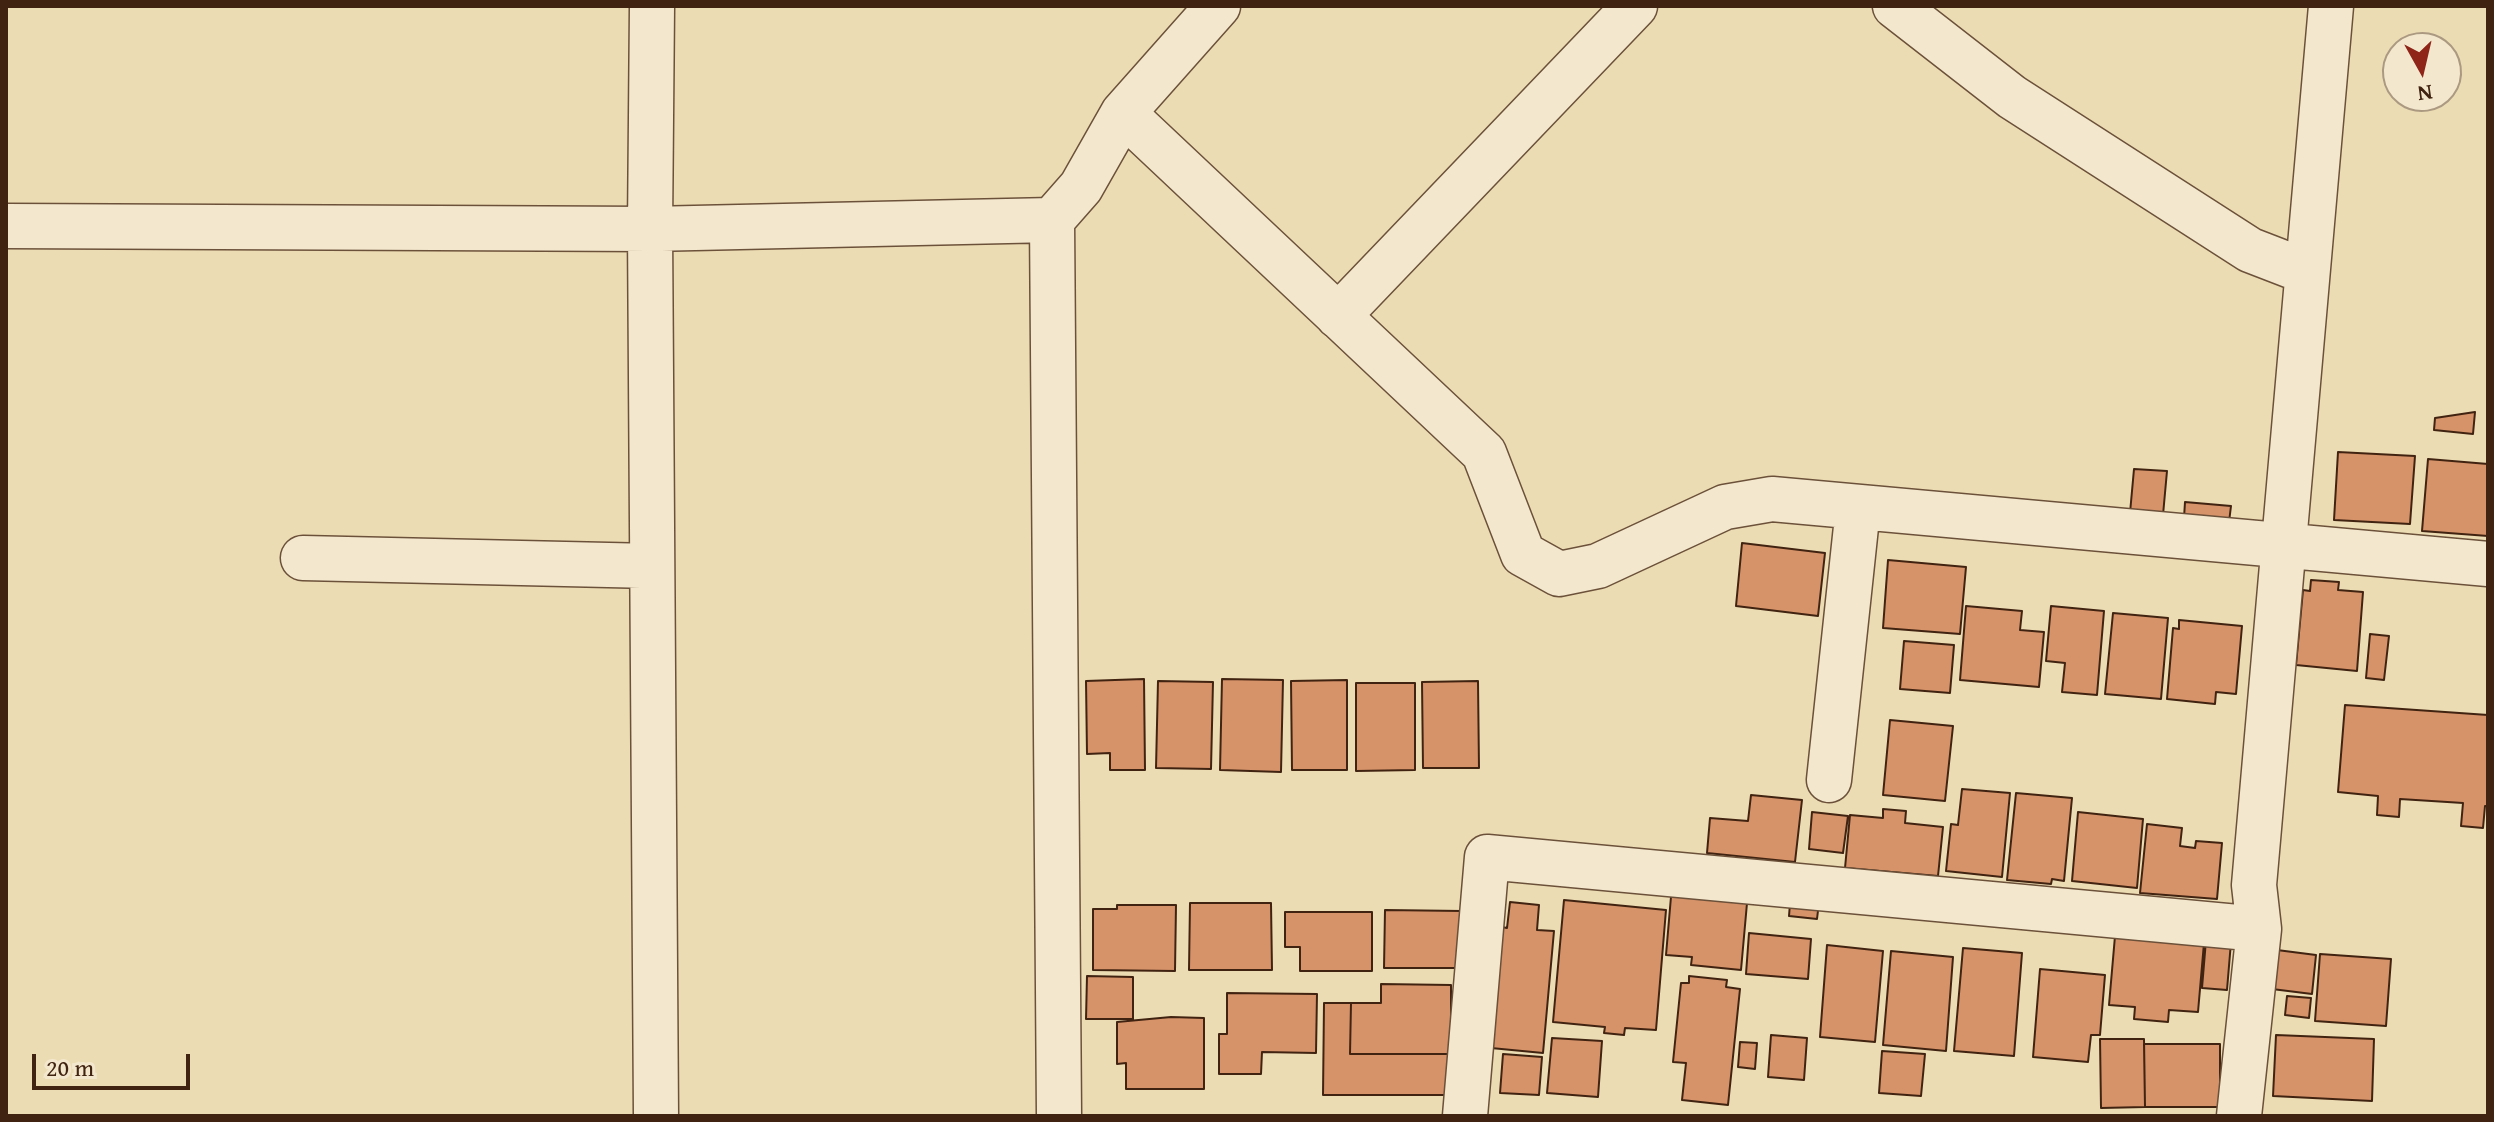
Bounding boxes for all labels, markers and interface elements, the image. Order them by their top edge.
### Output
north arrow [2382,32,2462,112]
text: N [2416,77,2435,111]
scale bar [36,1038,194,1088]
text: 20 m [46,1050,94,1085]

